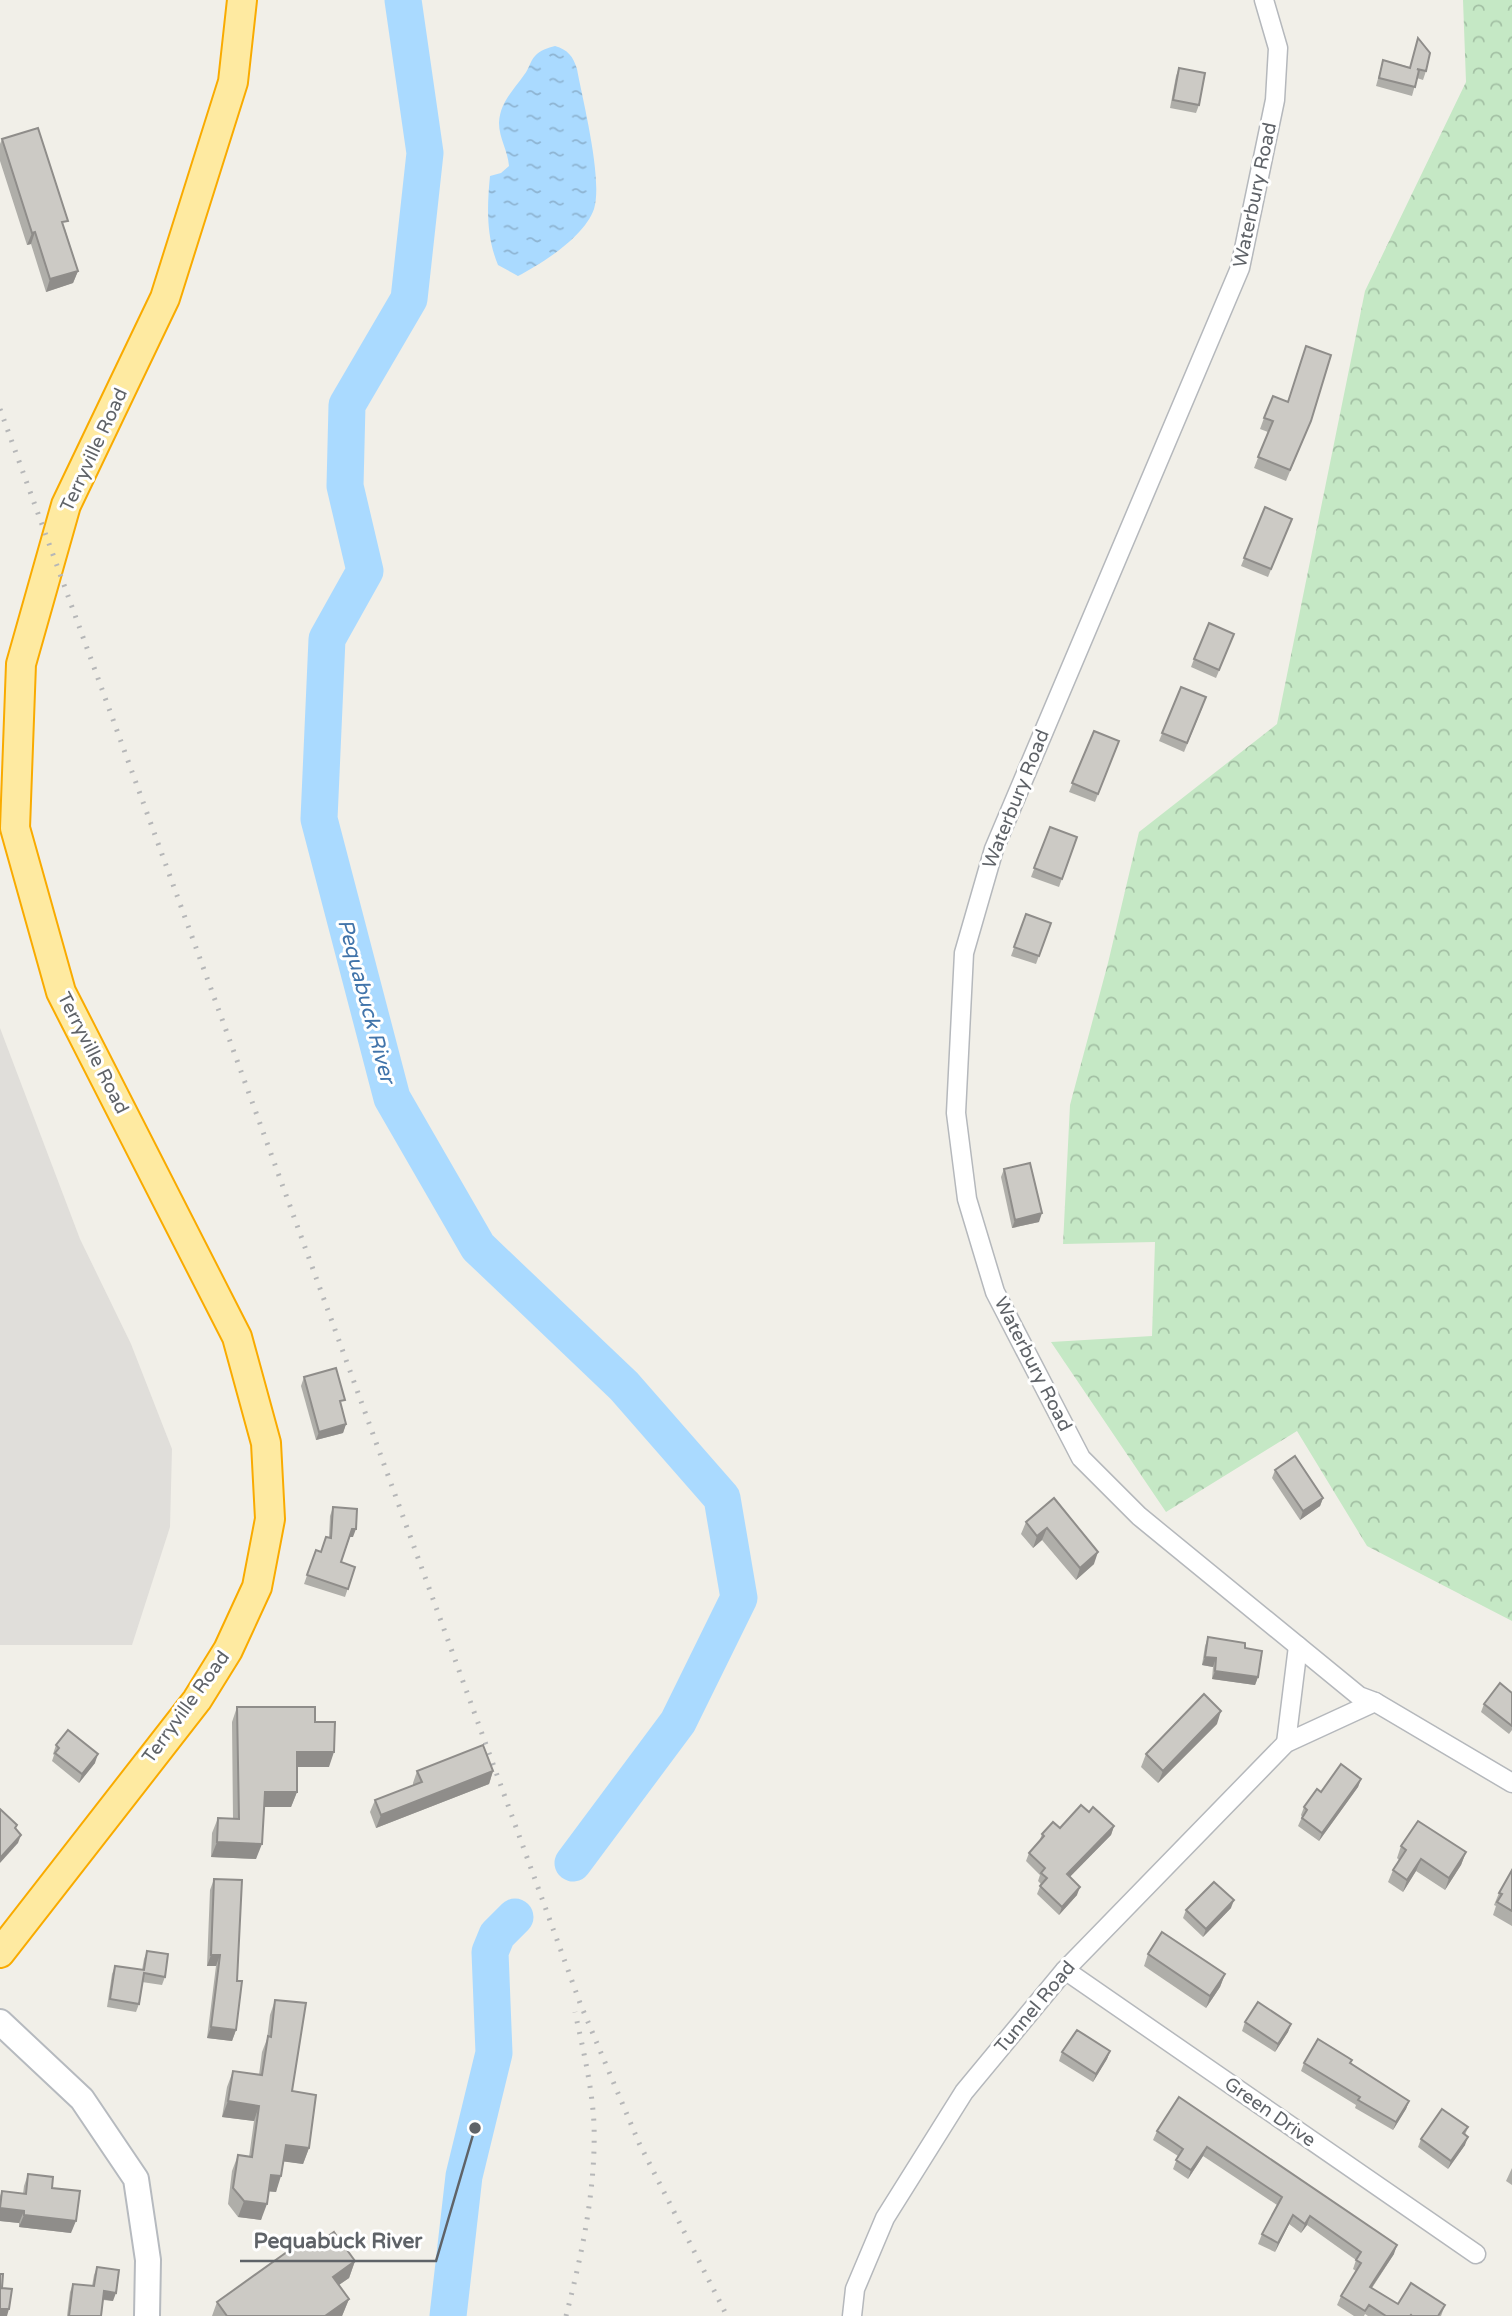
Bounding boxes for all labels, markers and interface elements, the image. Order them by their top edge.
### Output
street label: Waterbury Road [1229,120,1281,270]
street label: Terryville Road [56,385,132,515]
street label: Waterbury Road [978,726,1054,872]
water label: Pequabuck River [332,916,401,1089]
street label: Terryville Road [53,988,133,1118]
street label: Waterbury Road [990,1293,1076,1435]
street label: Terryville Road [138,1647,234,1767]
street label: Tunnel Road [990,1957,1080,2057]
street label: Green Drive [1220,2073,1320,2151]
callout: Pequabuck River [240,2219,436,2261]
text: Pequabuck River [254,2229,423,2254]

